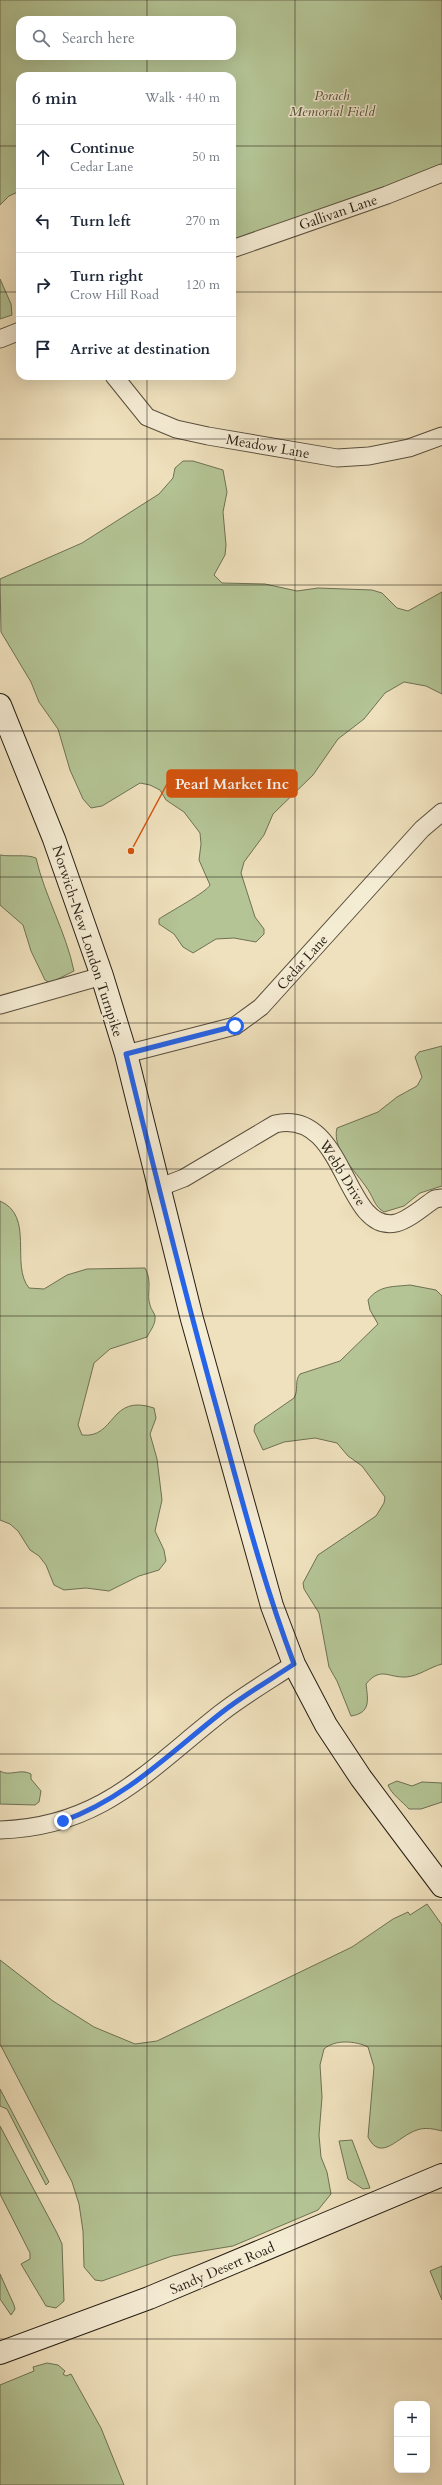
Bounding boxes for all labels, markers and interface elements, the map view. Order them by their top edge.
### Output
search box [16,16,236,60]
icon: search [30,27,52,49]
text: Search here [62,28,135,48]
park label: Porach Memorial Field [289,86,376,121]
text: 6 min [32,87,77,110]
text: Walk · 440 m [145,89,220,107]
text: Continue [70,138,135,158]
icon: ahead [32,146,54,168]
text: 50 m [192,148,220,166]
text: Cedar Lane [70,158,133,176]
street label: Gallivan Lane [296,190,380,235]
icon: left [32,210,54,232]
text: Turn left [70,211,131,231]
text: 270 m [186,212,220,230]
text: Turn right [70,266,143,286]
icon: right [32,274,54,296]
text: 120 m [186,276,220,294]
text: Crow Hill Road [70,286,159,304]
icon: arrive [32,338,54,360]
text: Arrive at destination [70,339,210,359]
street label: Meadow Lane [225,430,311,463]
callout: Pearl Market Inc [167,770,297,797]
text: Pearl Market Inc [175,774,289,794]
street label: Norwich-New London Turnpike [48,843,128,1039]
street label: Cedar Lane [272,931,332,994]
route start [226,1017,244,1035]
street label: Webb Drive [314,1136,370,1210]
route end [54,1812,72,1830]
street label: Sandy Desert Road [167,2238,278,2299]
map controls [394,2401,430,2473]
button: + [394,2401,430,2437]
button: − [394,2437,430,2473]

